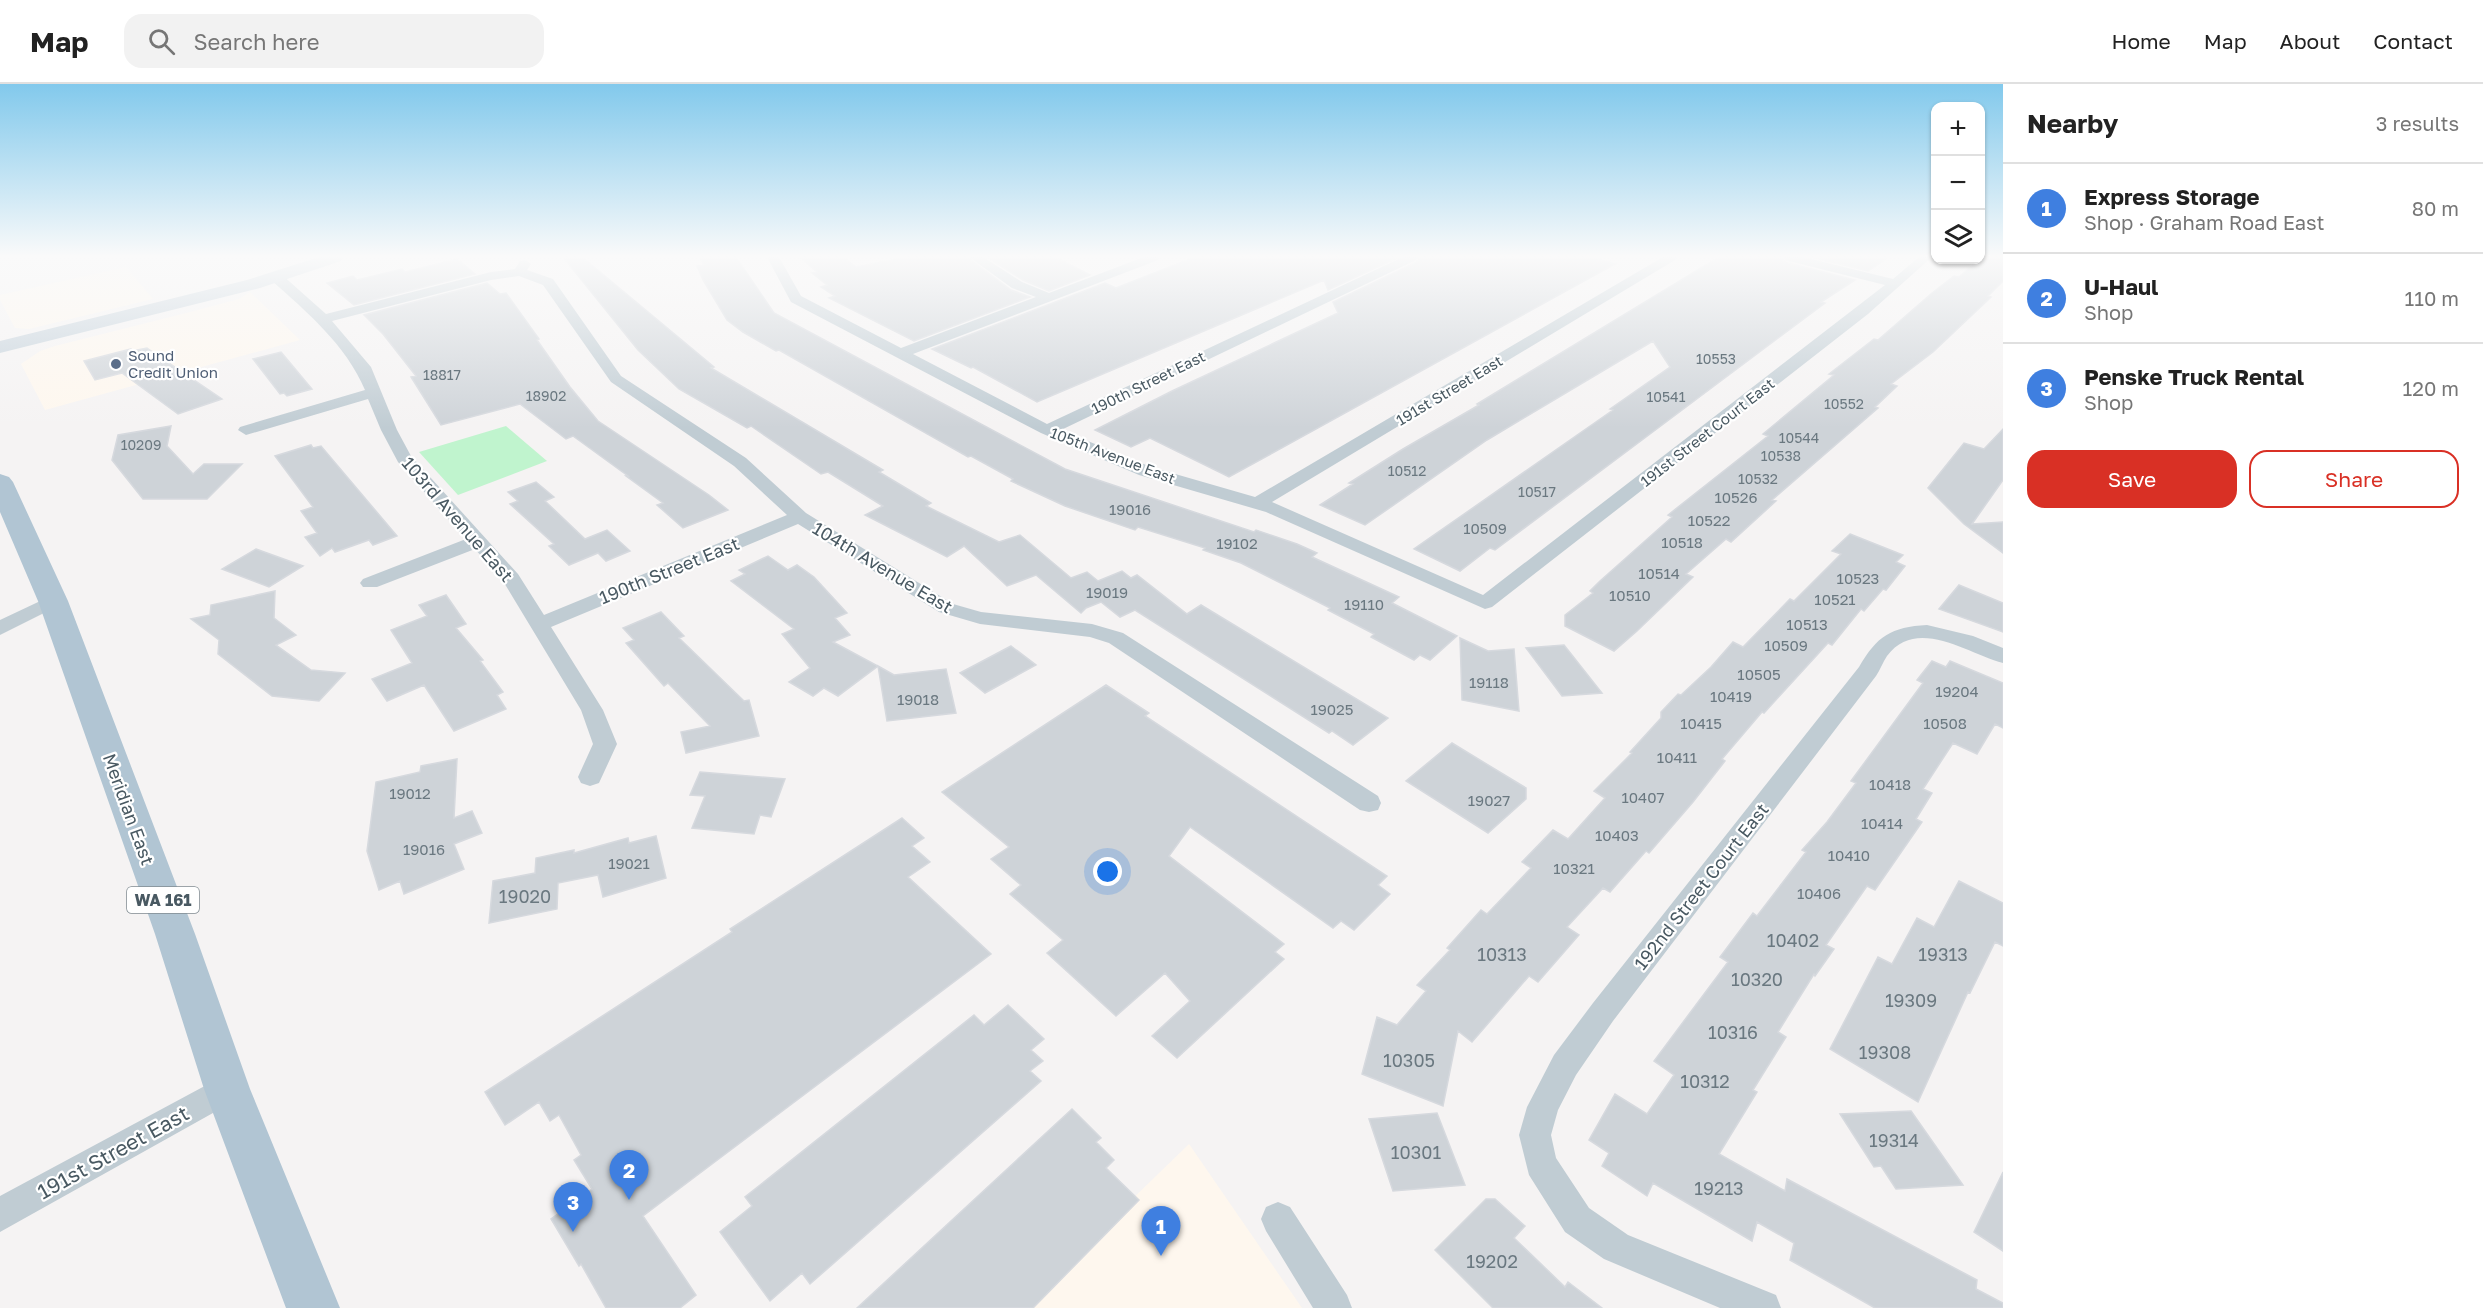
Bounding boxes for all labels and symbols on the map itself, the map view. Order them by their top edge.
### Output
place label: Sound Credit Union [128,346,218,381]
street label: 190th Street East [1088,347,1208,417]
house number: 10553 [1696,350,1736,367]
street label: 191st Street East [1393,351,1505,429]
marker: Sound Credit Union [109,357,123,371]
house number: 18817 [423,366,461,383]
street label: 191st Street Court East [1636,374,1778,490]
house number: 18902 [526,387,566,404]
house number: 10541 [1647,388,1686,405]
house number: 10552 [1824,395,1864,412]
street label: 105th Avenue East [1048,423,1178,487]
house number: 10544 [1779,429,1819,446]
house number: 10209 [121,436,161,453]
house number: 10538 [1761,447,1801,464]
street label: 103rd Avenue East [398,452,518,586]
house number: 10512 [1388,462,1426,479]
house number: 10532 [1738,470,1778,487]
house number: 10517 [1518,483,1556,500]
house number: 10526 [1714,488,1758,506]
house number: 19016 [1109,500,1151,518]
house number: 10522 [1688,511,1730,529]
street label: 104th Avenue East [809,517,957,617]
house number: 10509 [1463,519,1507,537]
street label: 190th Street East [596,532,742,608]
house number: 10518 [1661,533,1703,551]
house number: 19102 [1216,534,1258,552]
house number: 10514 [1638,564,1680,582]
house number: 10523 [1837,569,1879,587]
house number: 19019 [1086,583,1128,601]
house number: 10510 [1609,586,1651,604]
house number: 10521 [1814,590,1856,608]
house number: 19110 [1344,595,1384,613]
house number: 10513 [1786,615,1828,633]
house number: 10509 [1764,636,1808,654]
house number: 10505 [1737,665,1781,683]
house number: 19118 [1469,673,1509,691]
house number: 19204 [1935,682,1979,700]
house number: 10419 [1710,687,1752,705]
house number: 19018 [897,690,939,708]
house number: 19025 [1310,700,1354,718]
house number: 10415 [1680,714,1722,732]
house number: 10508 [1923,714,1967,732]
house number: 10411 [1657,748,1697,766]
street label: Meridian East [99,750,159,868]
house number: 10418 [1869,775,1911,793]
house number: 19012 [389,784,431,802]
house number: 10407 [1622,788,1665,806]
house number: 19027 [1468,791,1510,809]
street label: 192nd Street Court East [1629,798,1773,974]
house number: 10414 [1861,814,1903,832]
house number: 10403 [1595,826,1639,844]
house number: 19016 [403,840,445,858]
house number: 10410 [1828,846,1870,864]
house number: 19021 [608,854,650,872]
your location [1093,857,1122,886]
house number: 10321 [1553,859,1595,877]
house number: 10406 [1797,884,1841,902]
house number: 19020 [499,885,551,907]
road number: WA 161 [127,887,199,913]
house number: 10402 [1767,929,1819,951]
house number: 10313 [1477,943,1527,965]
house number: 19313 [1918,943,1968,965]
house number: 10320 [1731,968,1783,990]
house number: 19309 [1885,989,1937,1011]
house number: 10316 [1708,1021,1758,1043]
house number: 19308 [1859,1041,1911,1063]
house number: 10305 [1383,1049,1435,1071]
house number: 10312 [1680,1070,1730,1092]
street label: 191st Street East [33,1100,193,1204]
house number: 19314 [1869,1129,1919,1151]
house number: 10301 [1391,1141,1441,1163]
pin: 2 [610,1150,648,1200]
house number: 19213 [1694,1177,1744,1199]
pin: 3 [554,1182,592,1232]
pin: 1 [1142,1206,1180,1256]
house number: 19202 [1466,1250,1518,1272]

